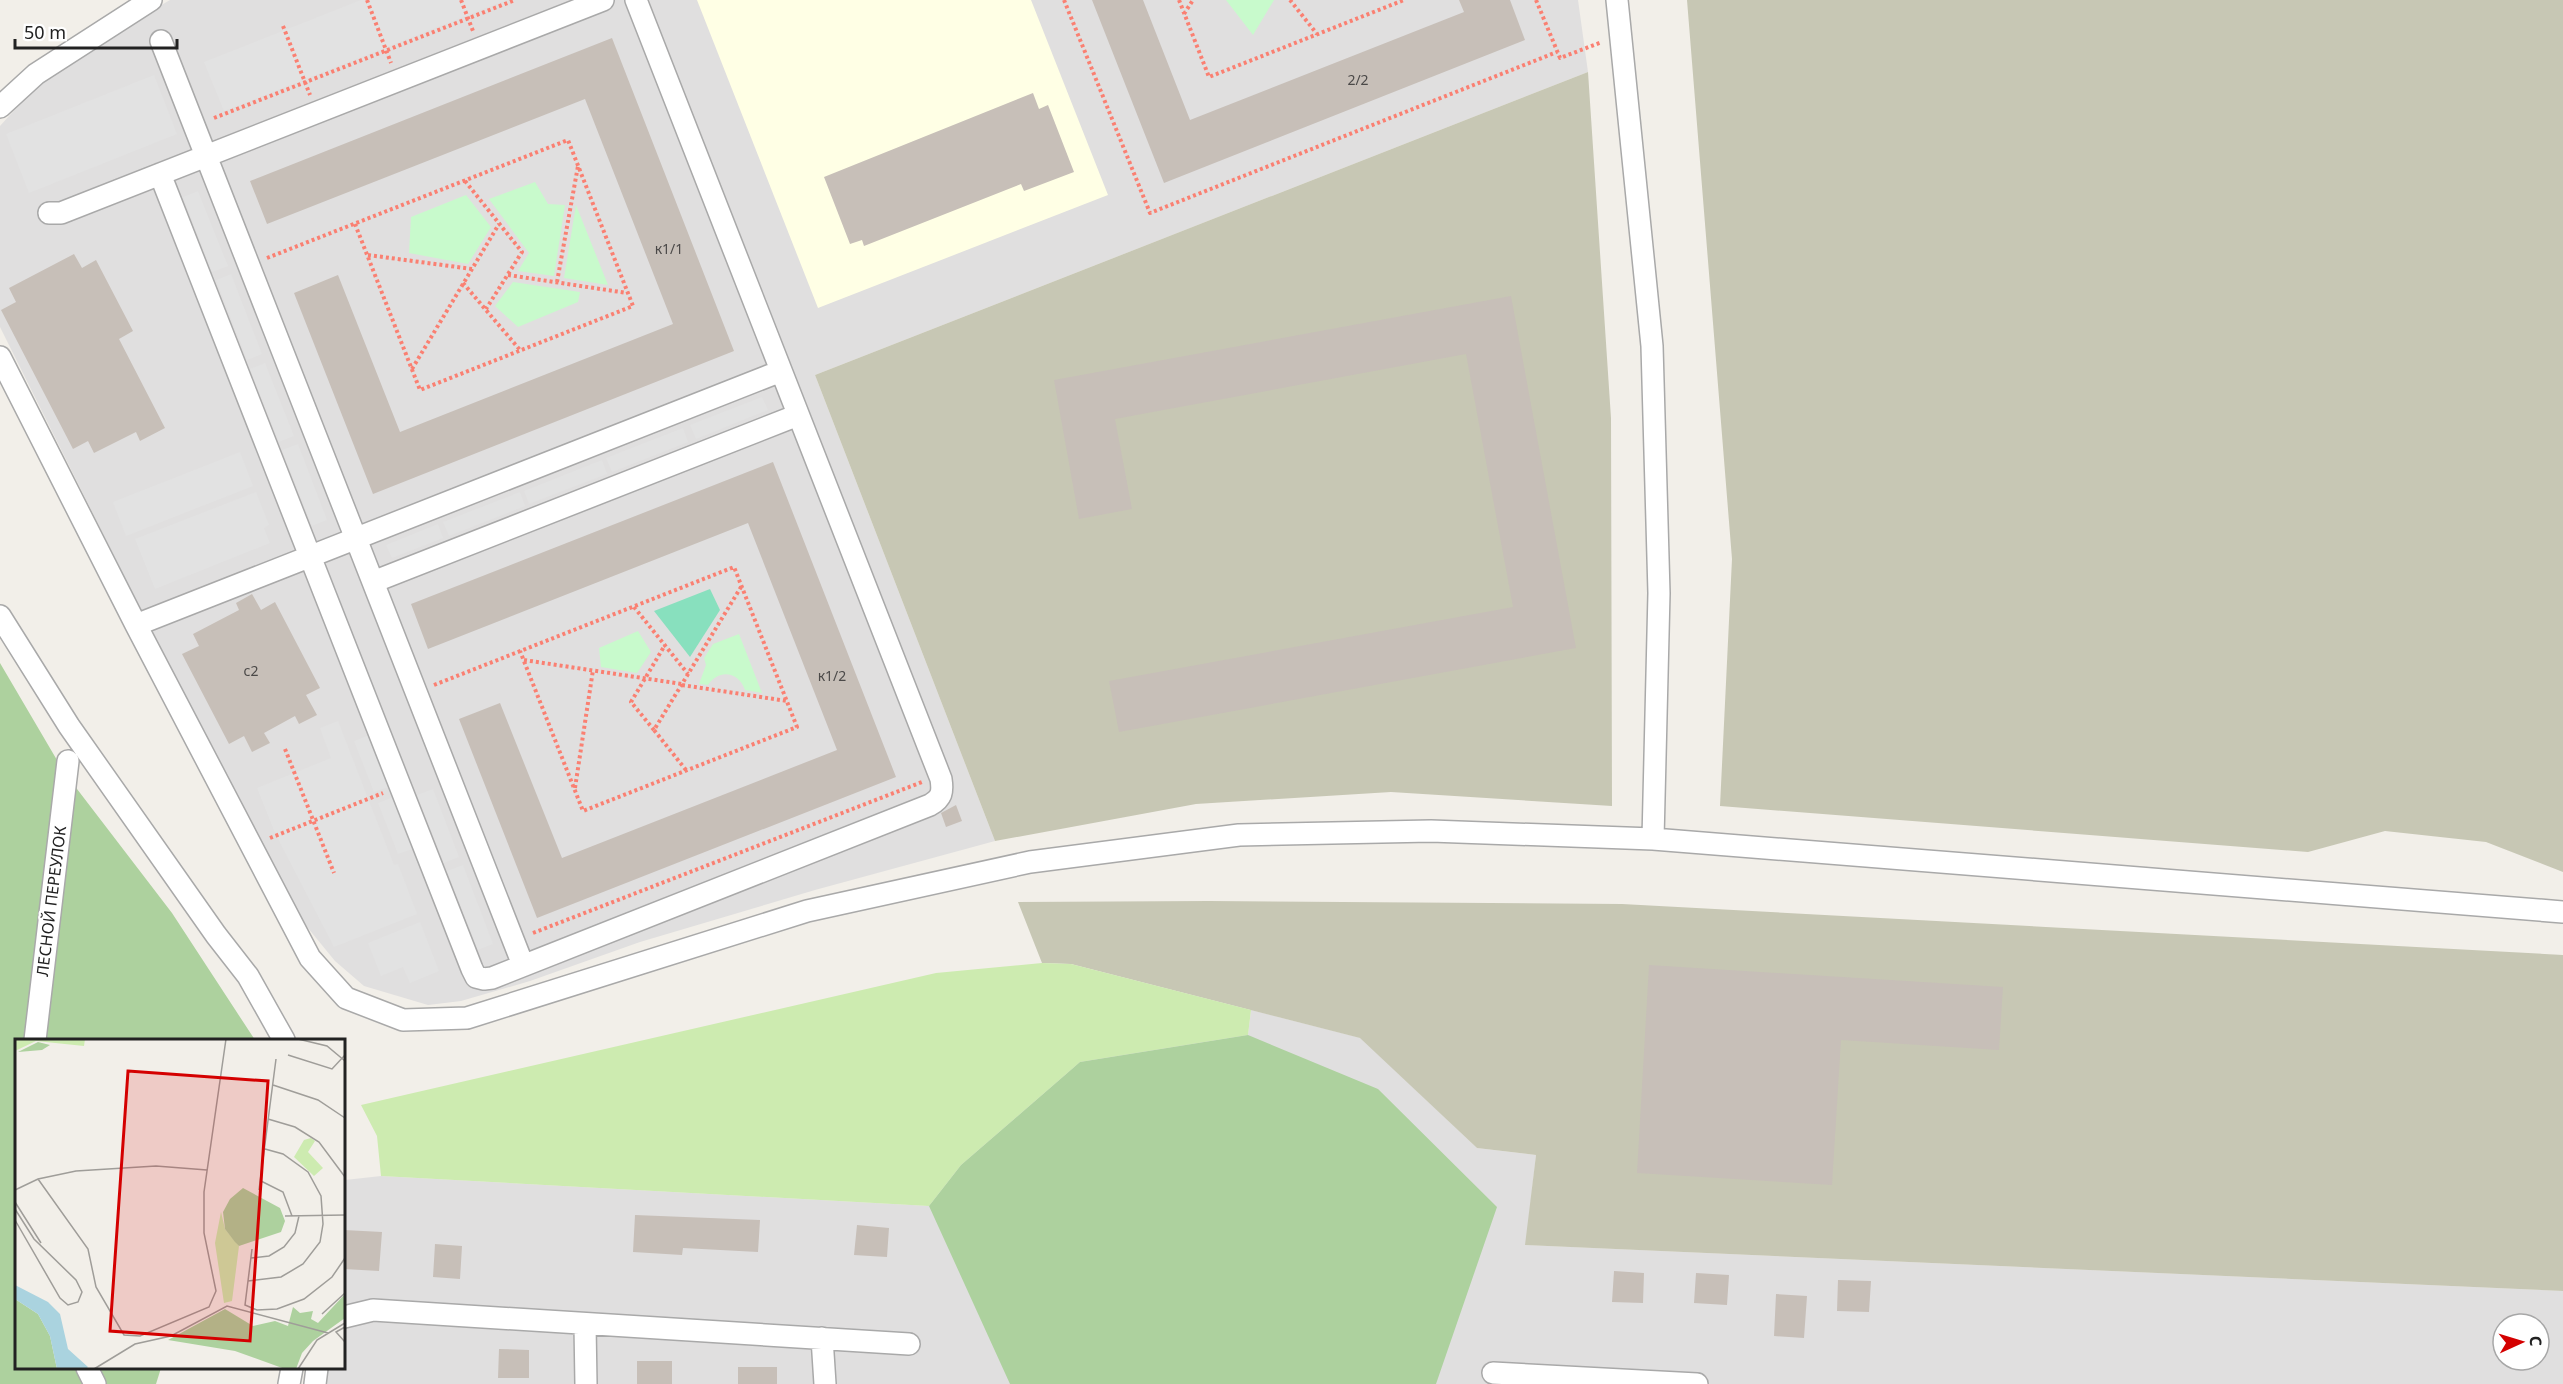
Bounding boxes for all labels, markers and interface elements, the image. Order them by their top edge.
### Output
scale bar [15,12,177,50]
text: 50 m [24,20,66,44]
house number: 2/2 [1347,70,1369,89]
house number: к1/1 [655,239,683,258]
house number: с2 [244,661,258,680]
house number: к1/2 [818,666,846,685]
street label: ЛЕСНОЙ ПЕРЕУЛОК [31,824,71,978]
inset map [15,1039,345,1369]
north arrow [2491,1312,2551,1372]
text: С [2525,1335,2547,1347]

